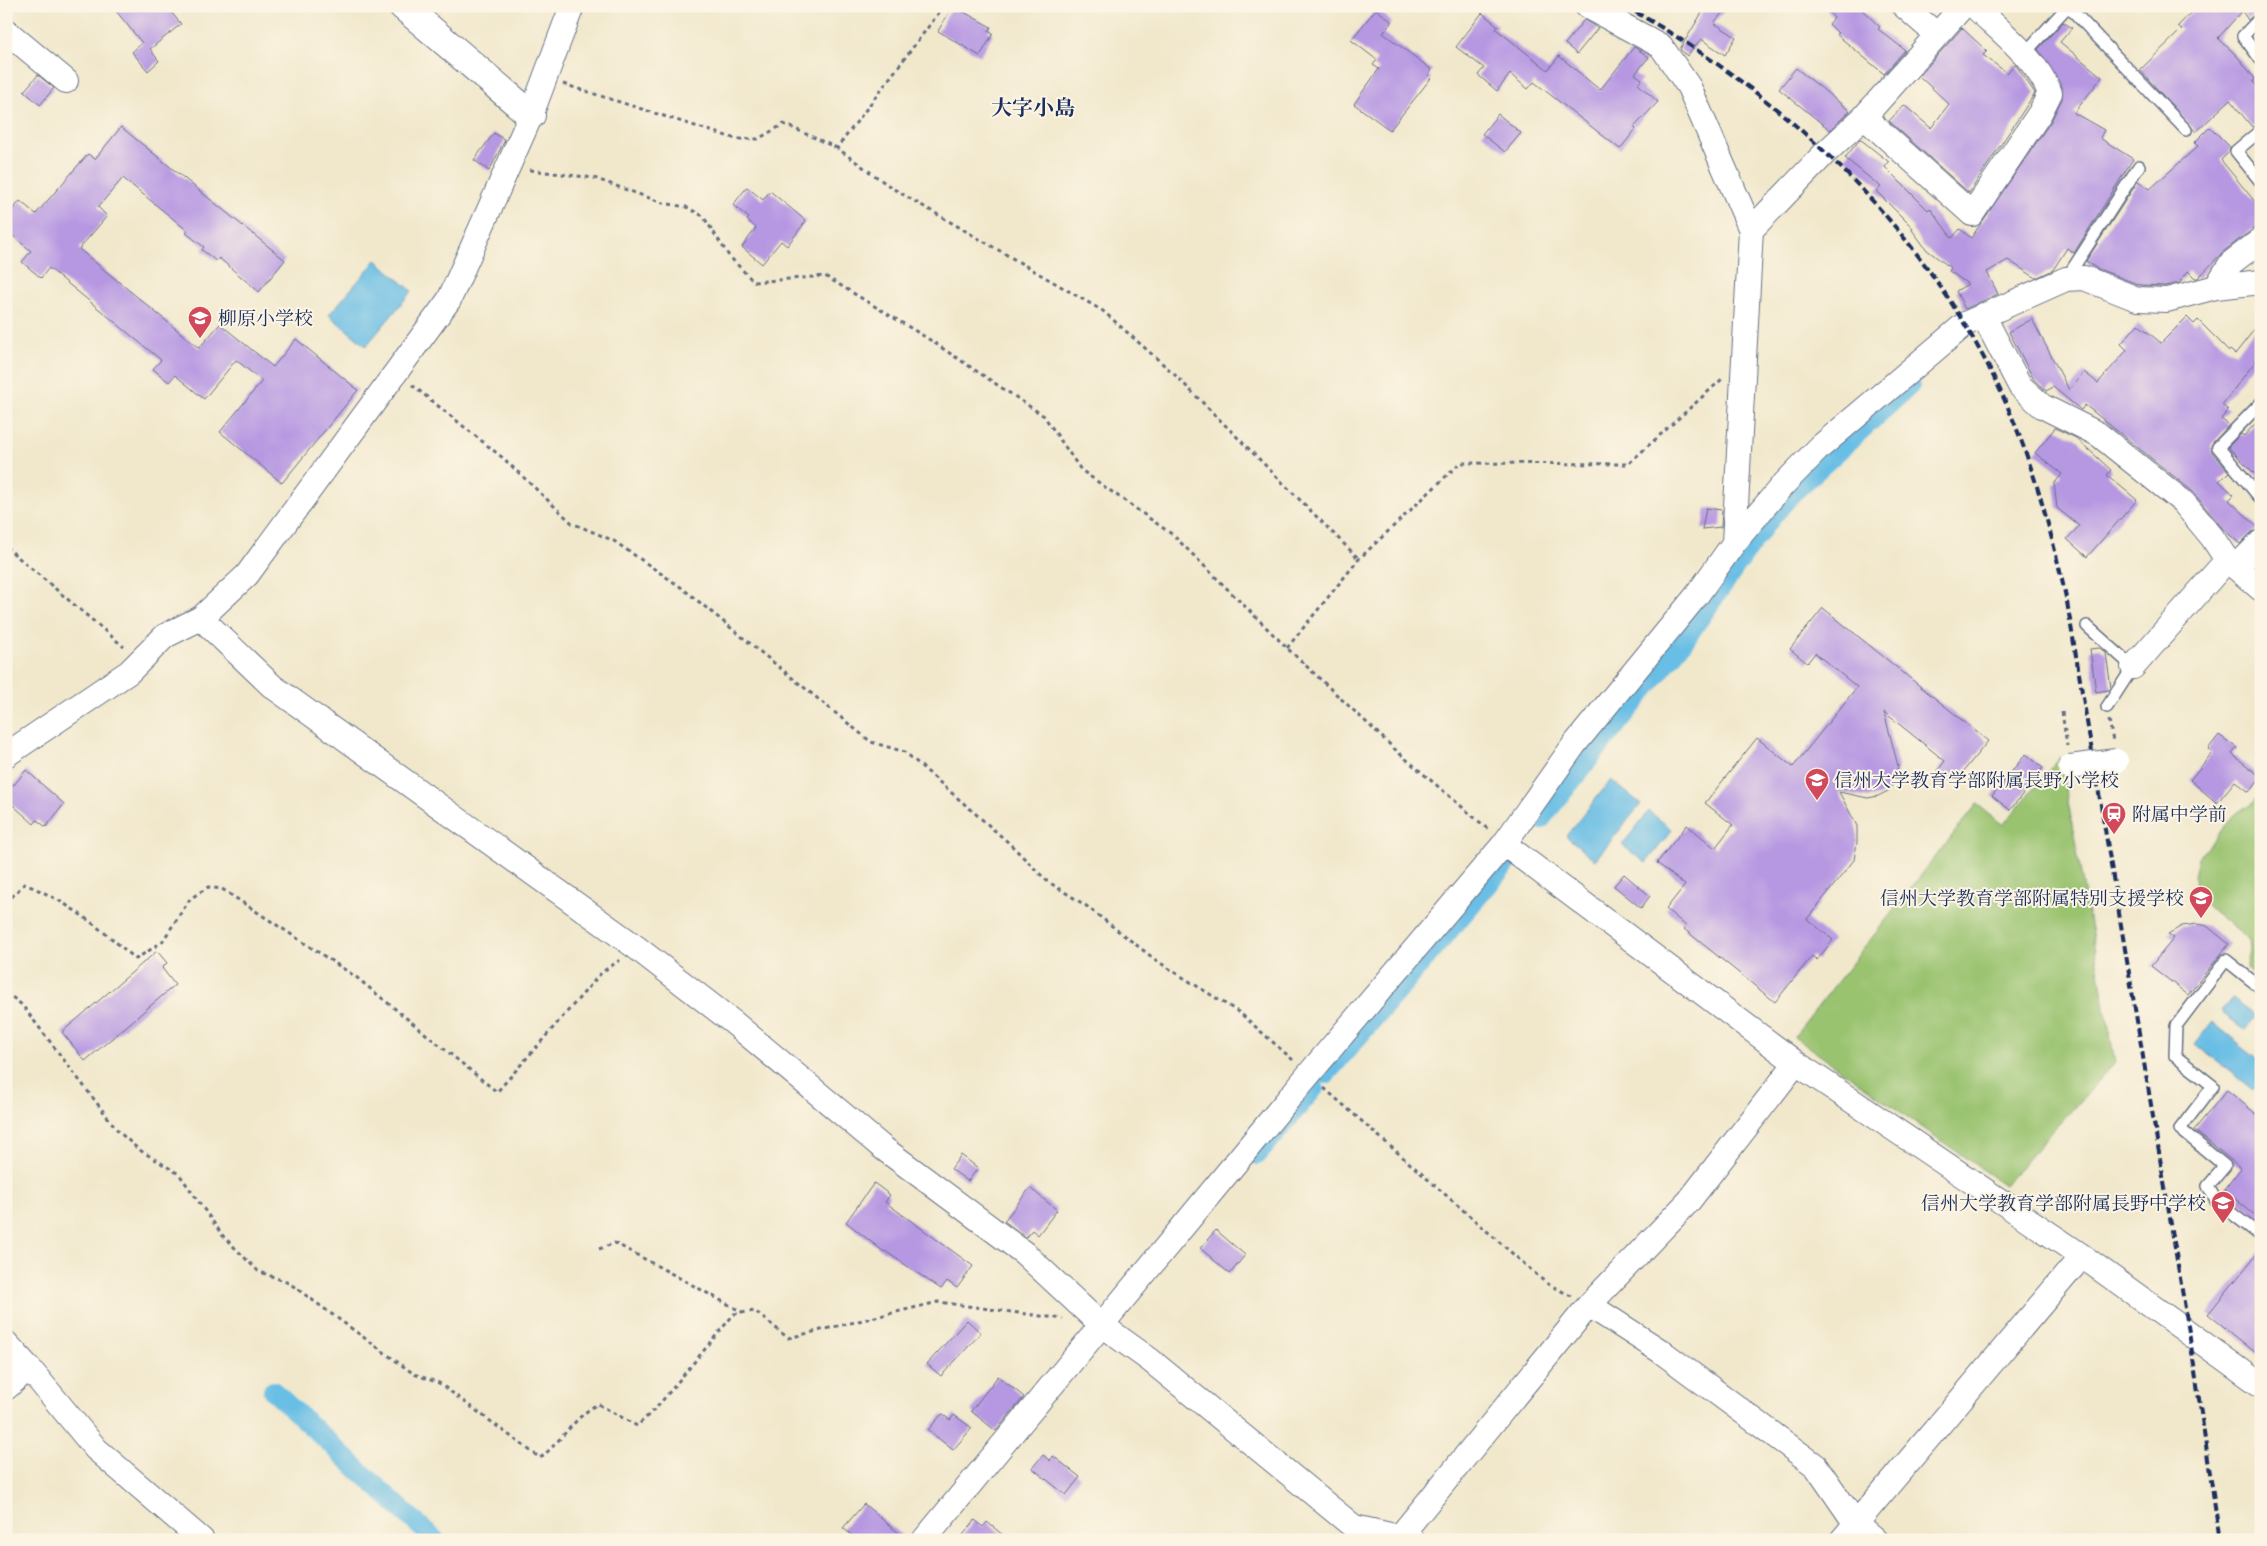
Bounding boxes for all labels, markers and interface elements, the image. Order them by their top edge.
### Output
district label: 大字小島 [991,94,1075,122]
school or university icon: 柳原小学校 [187,305,213,339]
place label: 柳原小学校 [218,306,313,332]
school or university icon: 信州大学教育学部附属長野小学校 [1804,767,1830,801]
place label: 信州大学教育学部附属長野小学校 [1834,768,2119,794]
station icon: 附属中学前 [2101,801,2127,835]
place label: 附属中学前 [2132,802,2227,828]
school or university icon: 信州大学教育学部附属特別支援学校 [2188,885,2214,919]
place label: 信州大学教育学部附属特別支援学校 [1880,886,2184,912]
school or university icon: 信州大学教育学部附属長野中学校 [2210,1190,2236,1224]
place label: 信州大学教育学部附属長野中学校 [1921,1191,2206,1217]

